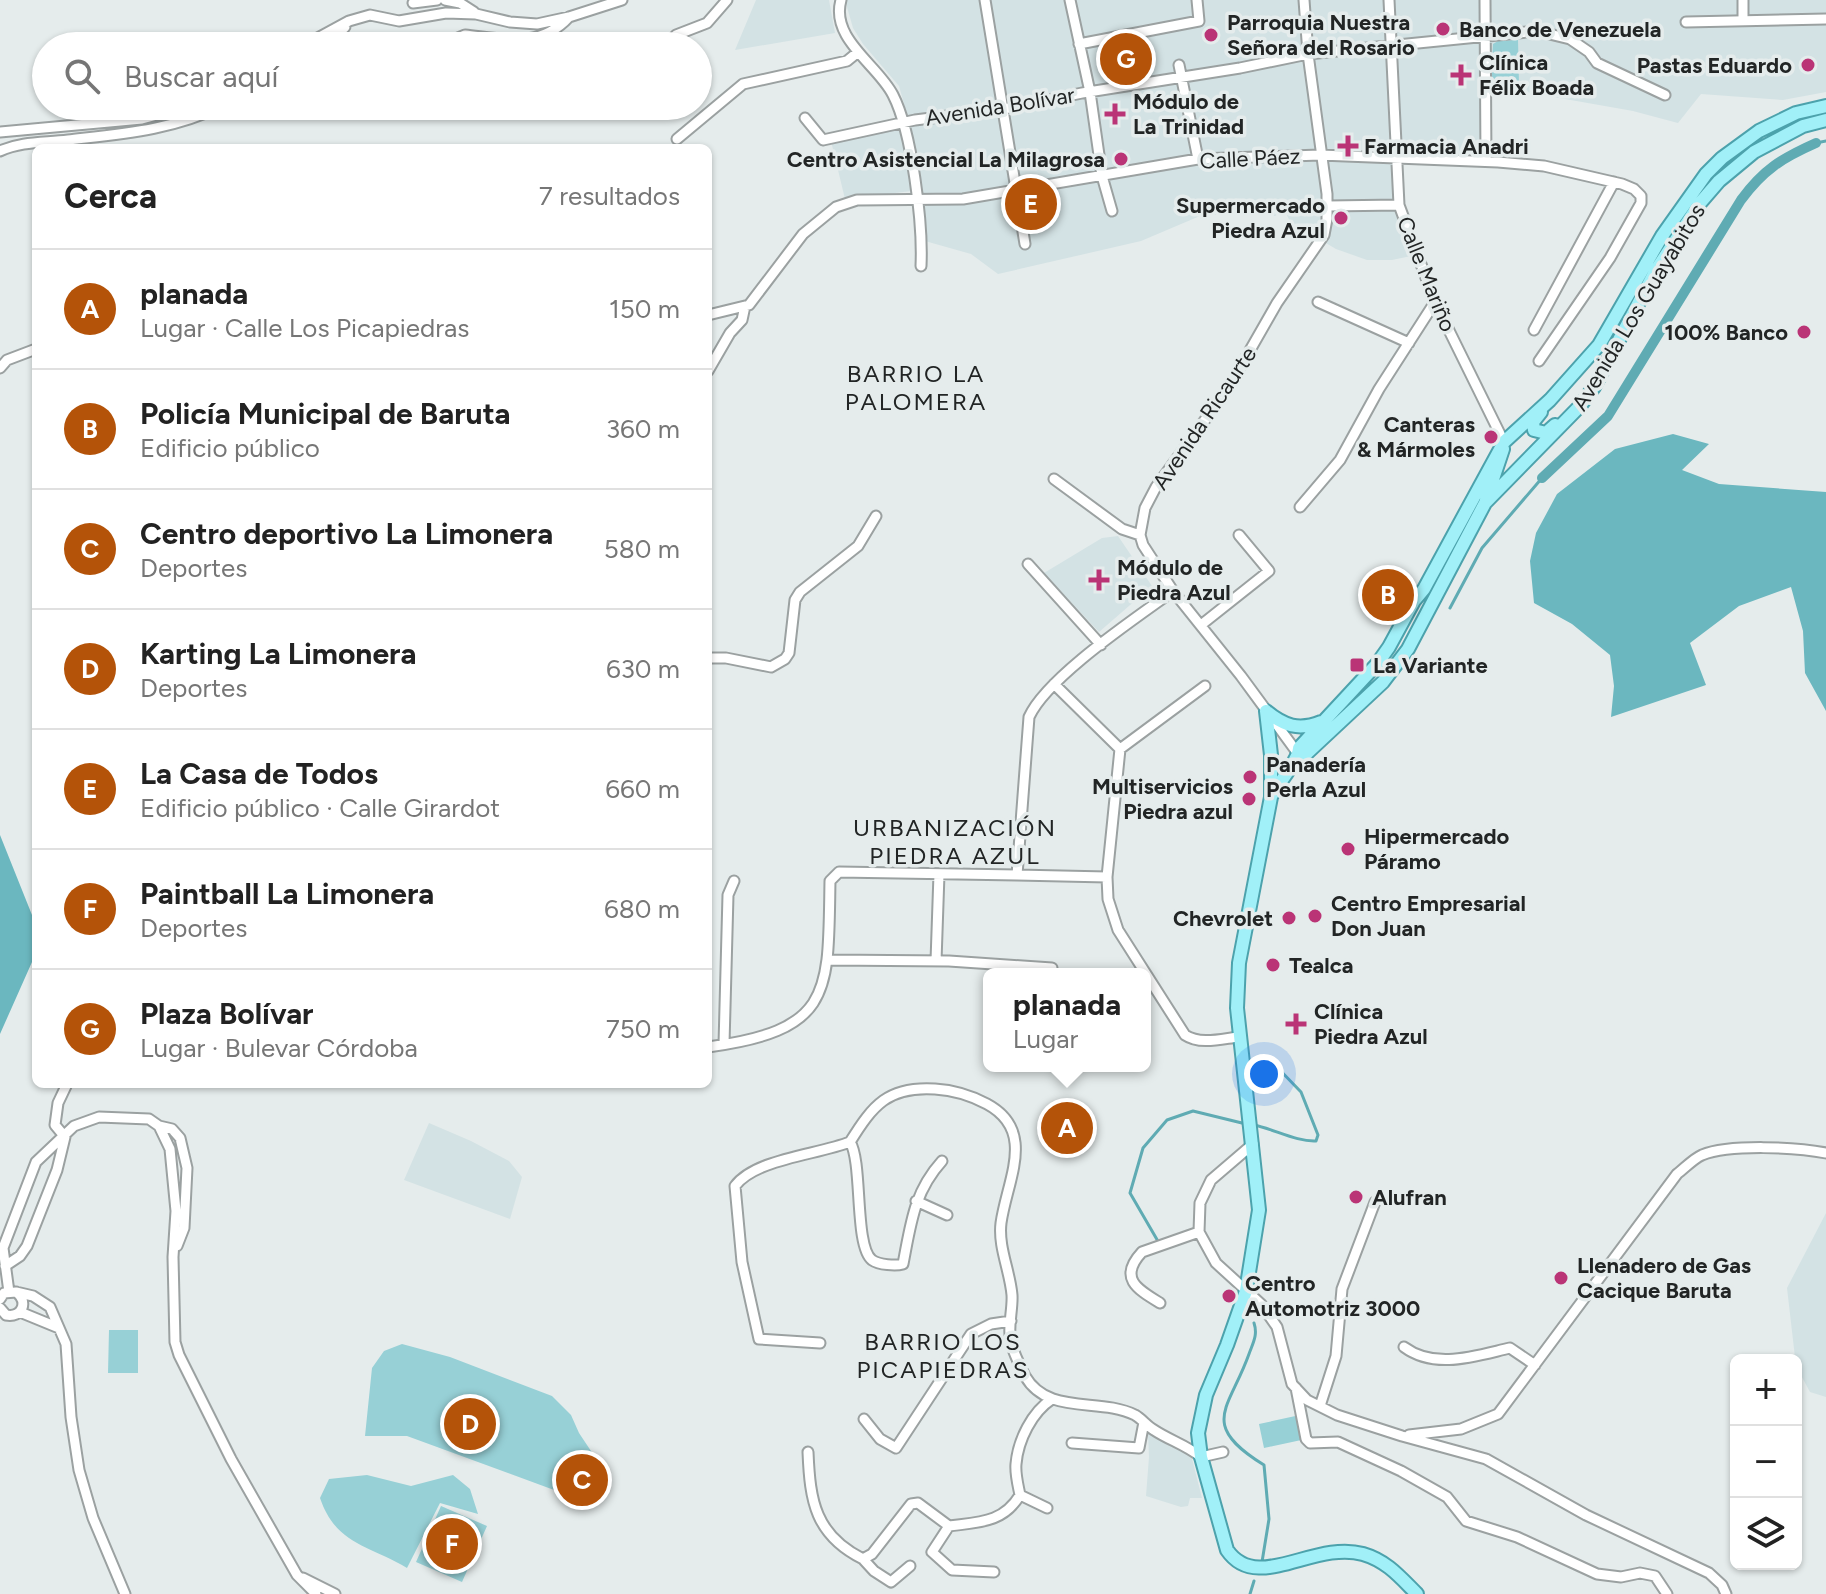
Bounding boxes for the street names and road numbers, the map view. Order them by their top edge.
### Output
street label: Avenida Bolívar [924,81,1077,132]
street label: Calle Páez [1199,142,1301,175]
street label: Avenida Los Guayabitos [1566,199,1711,416]
street label: Calle Mariño [1391,213,1462,336]
street label: Avenida Ricaurte [1147,342,1262,495]

